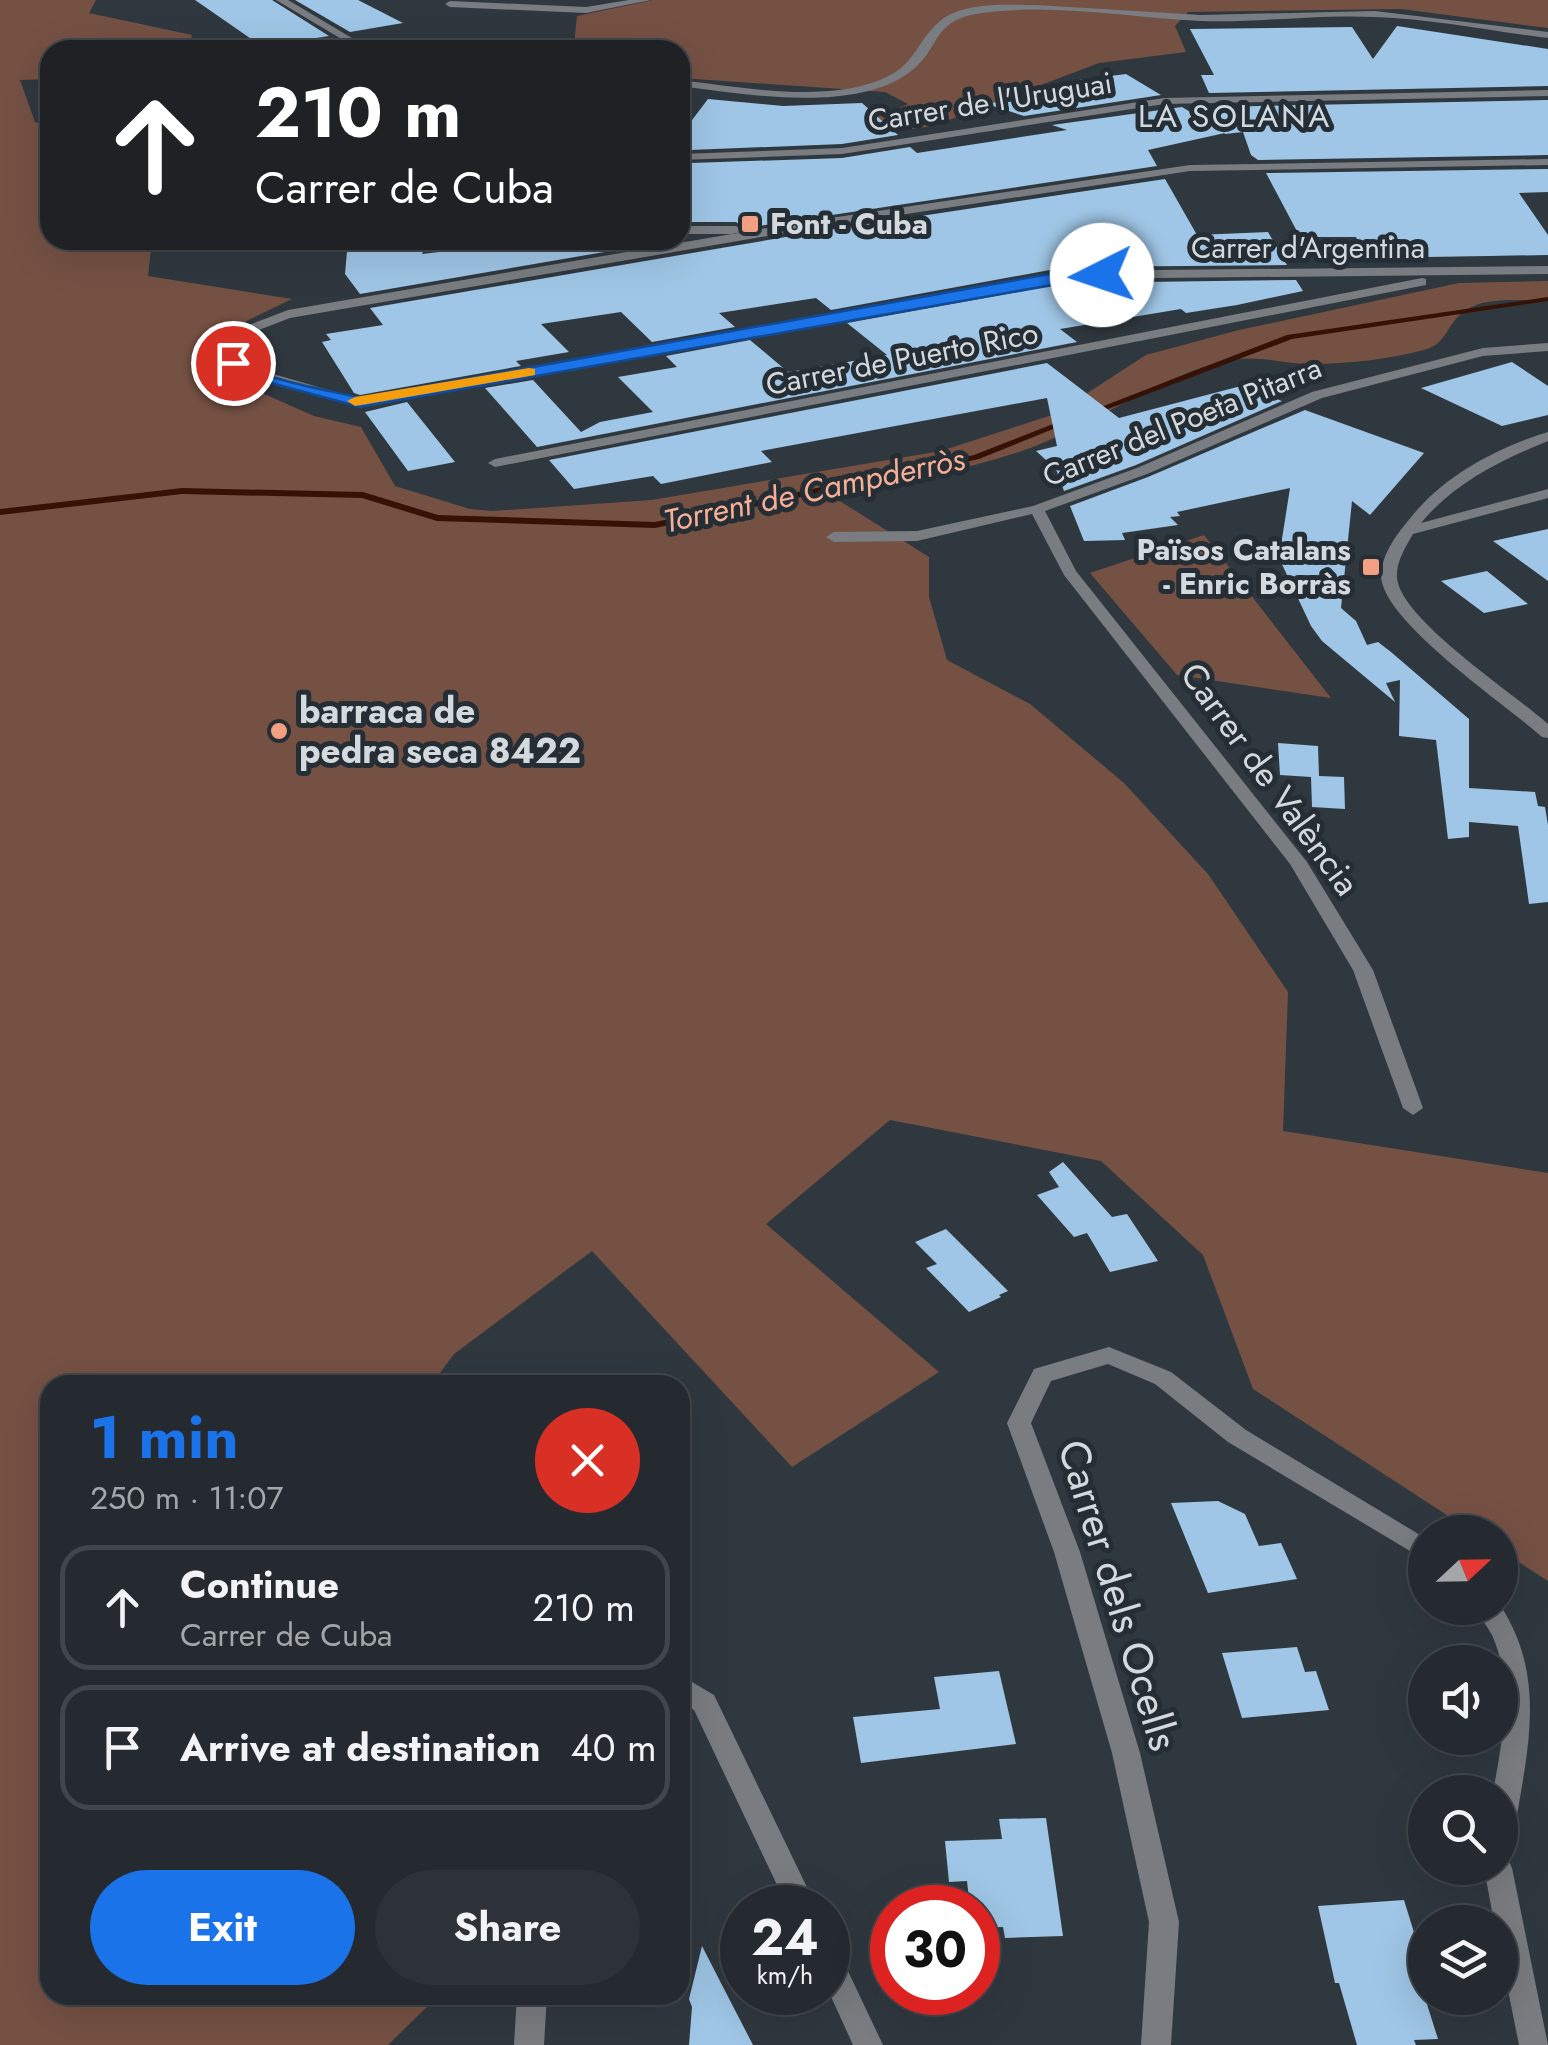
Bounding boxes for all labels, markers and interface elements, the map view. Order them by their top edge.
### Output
street label: Carrer de l'Uruguai [865,61,1115,142]
text: 210 m [255,62,461,163]
icon: ahead [90,80,220,210]
district label: LA SOLANA [1138,93,1332,139]
text: Carrer de Cuba [255,155,554,220]
place label: Font - Cuba [770,202,928,245]
marker: Font - Cuba [739,213,761,235]
position arrow [1050,223,1154,327]
street label: Carrer d'Argentina [1191,226,1425,269]
street label: Carrer de Puerto Rico [762,311,1042,406]
pin [191,321,276,406]
icon: arrive [206,336,261,391]
street label: Carrer del Poeta Pitarra [1036,346,1328,497]
water label: Torrent de Campderròs [659,436,969,544]
place label: Països Catalans - Enric Borràs [1137,528,1351,605]
marker: Països Catalans - Enric Borràs [1360,556,1382,578]
street label: Carrer de València [1168,652,1372,906]
place label: barraca de pedra seca 8422 [299,686,581,776]
marker: barraca de pedra seca 8422 [268,720,290,742]
text: 1 min [90,1394,239,1481]
button: close [535,1408,640,1513]
street label: Carrer dels Ocells [1042,1432,1195,1758]
text: 250 m · 11:07 [90,1475,283,1521]
north arrow [1408,1515,1518,1625]
map controls [1408,1515,1518,2015]
text: Continue [180,1557,339,1612]
icon: ahead [95,1580,150,1635]
text: 210 m [532,1580,635,1635]
text: Carrer de Cuba [180,1612,393,1658]
button: sound [1408,1645,1518,1755]
icon: arrive [95,1720,150,1775]
text: Arrive at destination [180,1720,541,1775]
text: 40 m [571,1720,657,1775]
button: search [1408,1775,1518,1885]
button: Exit [90,1870,355,1985]
button: Share [375,1870,640,1985]
speed limit sign: 30 [870,1885,1000,2015]
text: 24 [751,1901,819,1974]
button: layers [1408,1905,1518,2015]
text: km/h [757,1957,813,1993]

